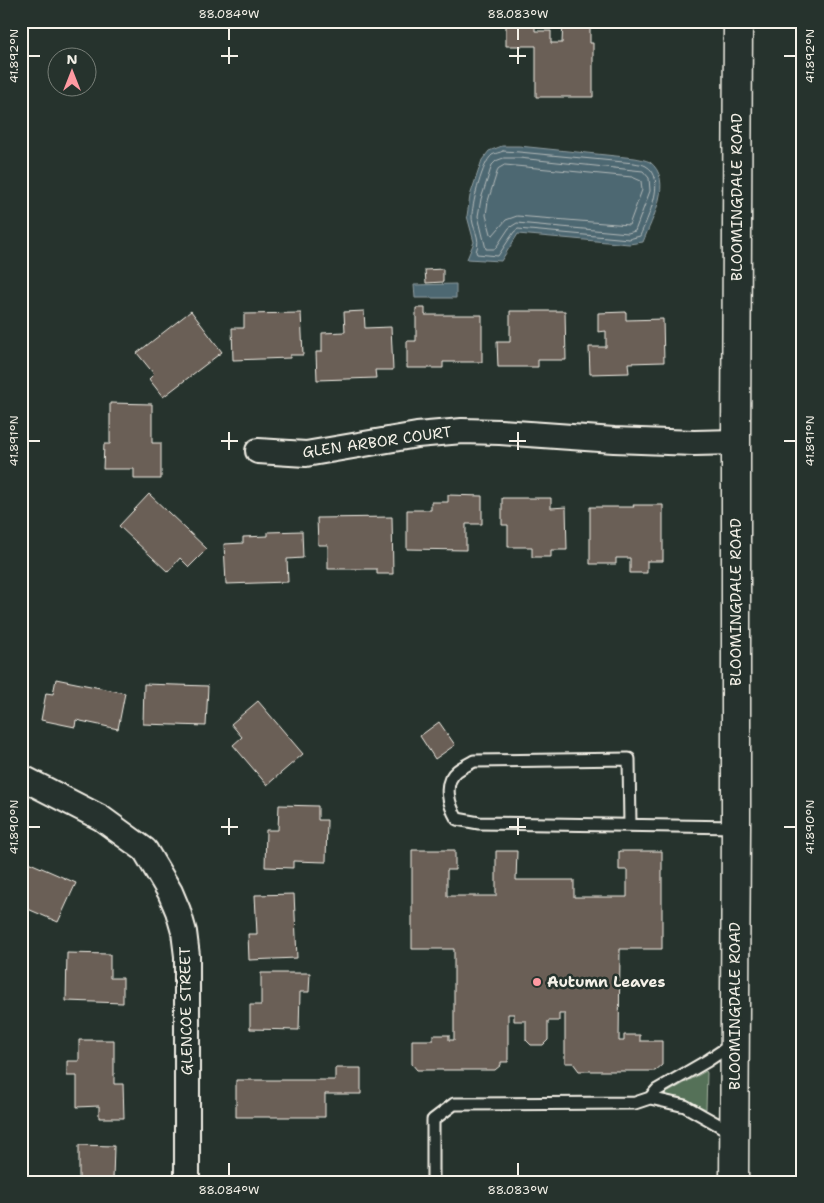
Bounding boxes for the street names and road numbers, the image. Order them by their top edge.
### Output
street label: BLOOMINGDALE ROAD [727,113,747,281]
street label: GLEN ARBOR COURT [301,422,453,462]
street label: BLOOMINGDALE ROAD [726,518,746,686]
street label: BLOOMINGDALE ROAD [725,922,745,1090]
street label: GLENCOE STREET [175,946,197,1076]

